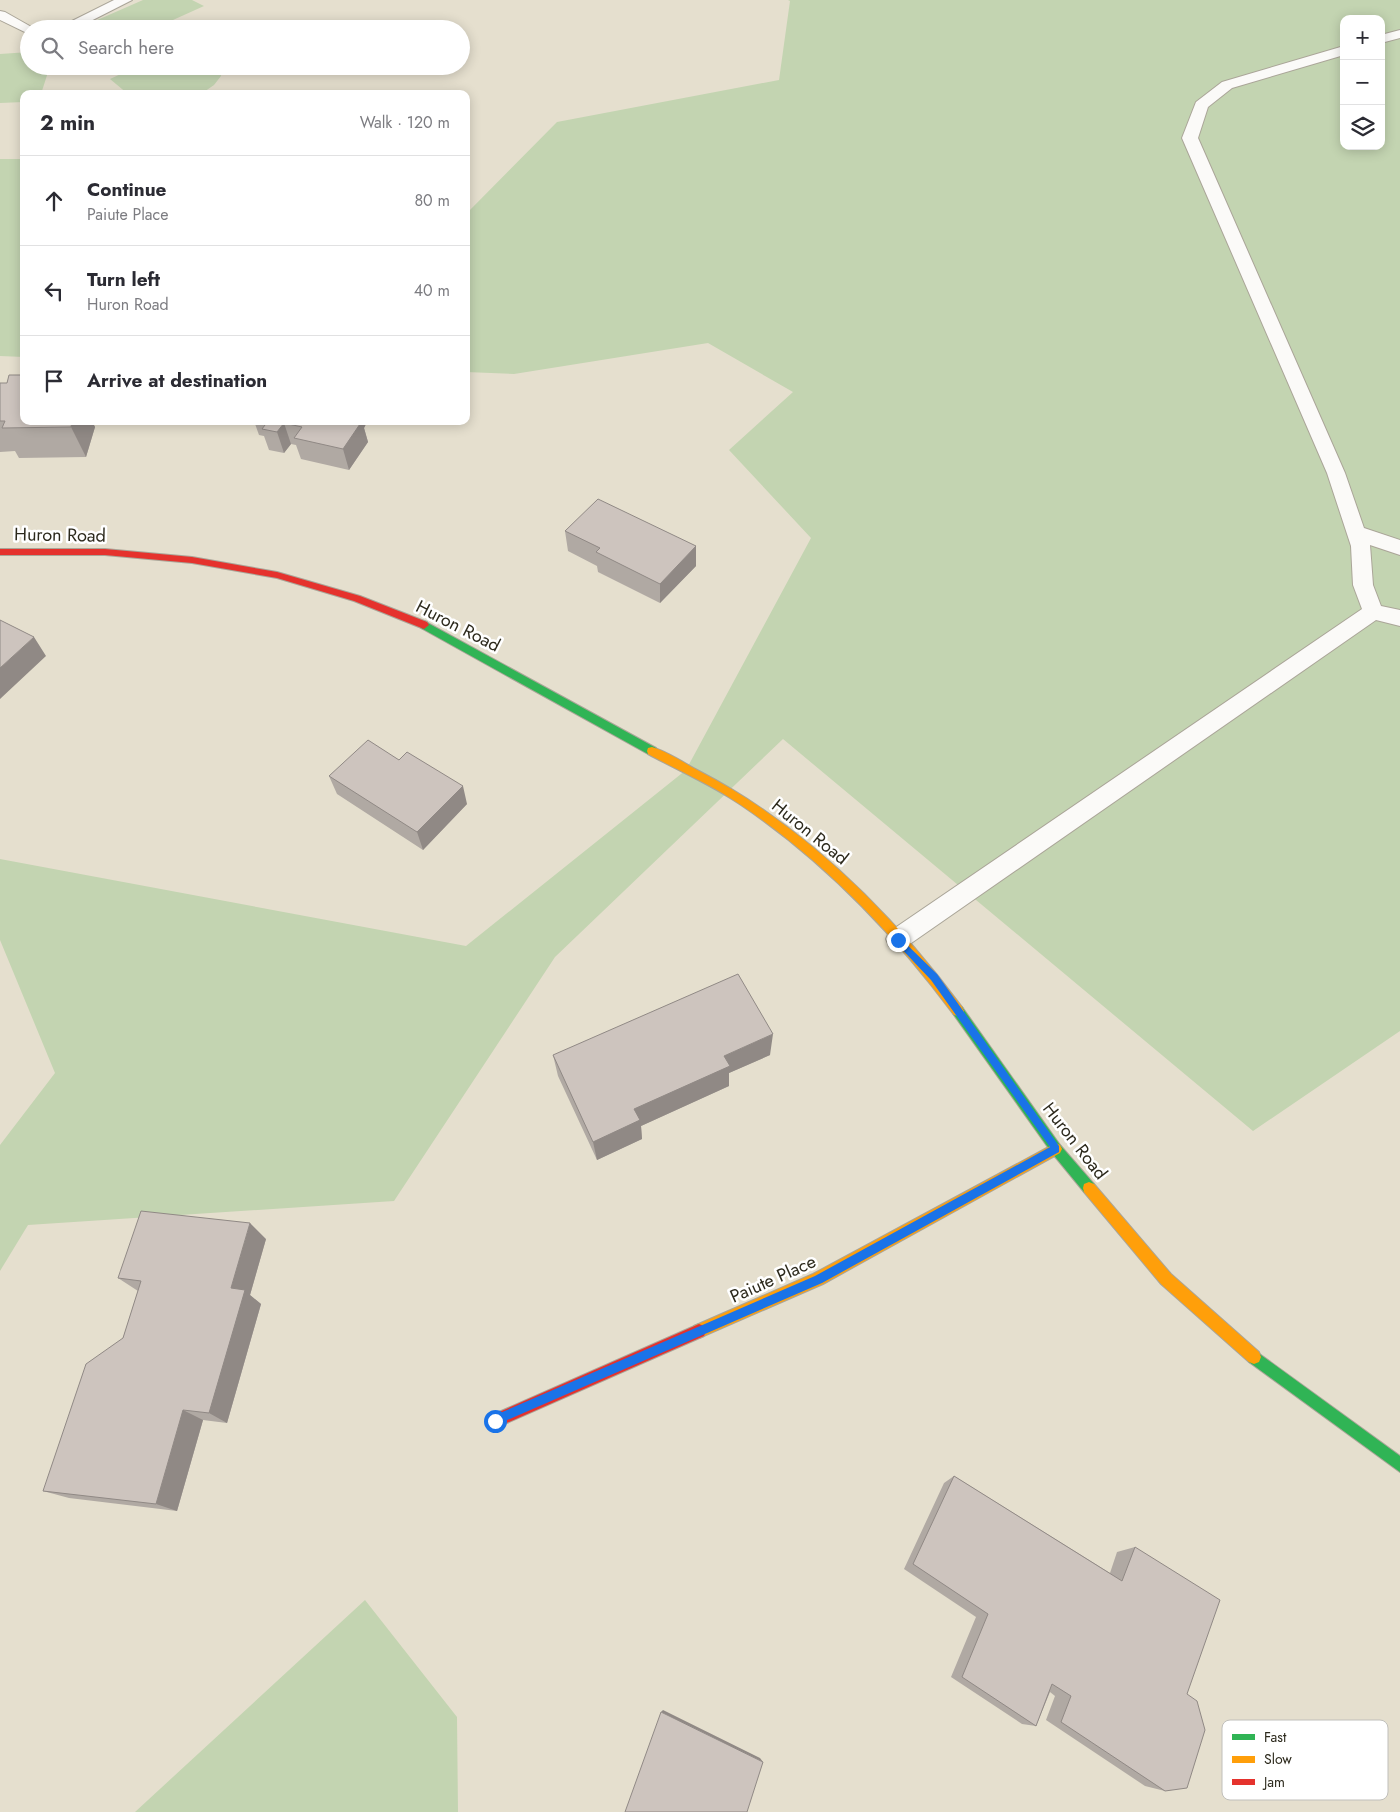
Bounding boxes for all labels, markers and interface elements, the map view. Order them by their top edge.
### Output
map controls [1340,15,1385,150]
button: + [1340,15,1385,60]
search box [20,20,470,75]
icon: search [38,34,66,62]
text: Search here [78,34,174,61]
button: − [1340,60,1385,105]
button: layers [1340,105,1385,150]
text: 2 min [40,108,95,138]
text: Walk · 120 m [360,111,450,134]
text: Continue [87,176,166,203]
icon: ahead [40,187,68,215]
text: 80 m [414,189,450,212]
text: Paiute Place [87,203,168,226]
text: Turn left [87,266,160,293]
icon: left [40,277,68,305]
text: 40 m [414,279,450,302]
text: Huron Road [87,293,169,316]
icon: arrive [40,367,68,395]
text: Arrive at destination [87,367,267,394]
street label: Huron Road [14,521,106,549]
street label: Huron Road [411,594,505,658]
street label: Huron Road [766,793,854,871]
route end [887,929,910,952]
street label: Huron Road [1037,1097,1113,1185]
street label: Paiute Place [726,1248,820,1310]
route start [484,1410,507,1433]
legend [1222,1720,1388,1800]
text: Fast [1264,1727,1287,1747]
text: Slow [1264,1749,1292,1769]
text: Jam [1262,1772,1285,1792]

